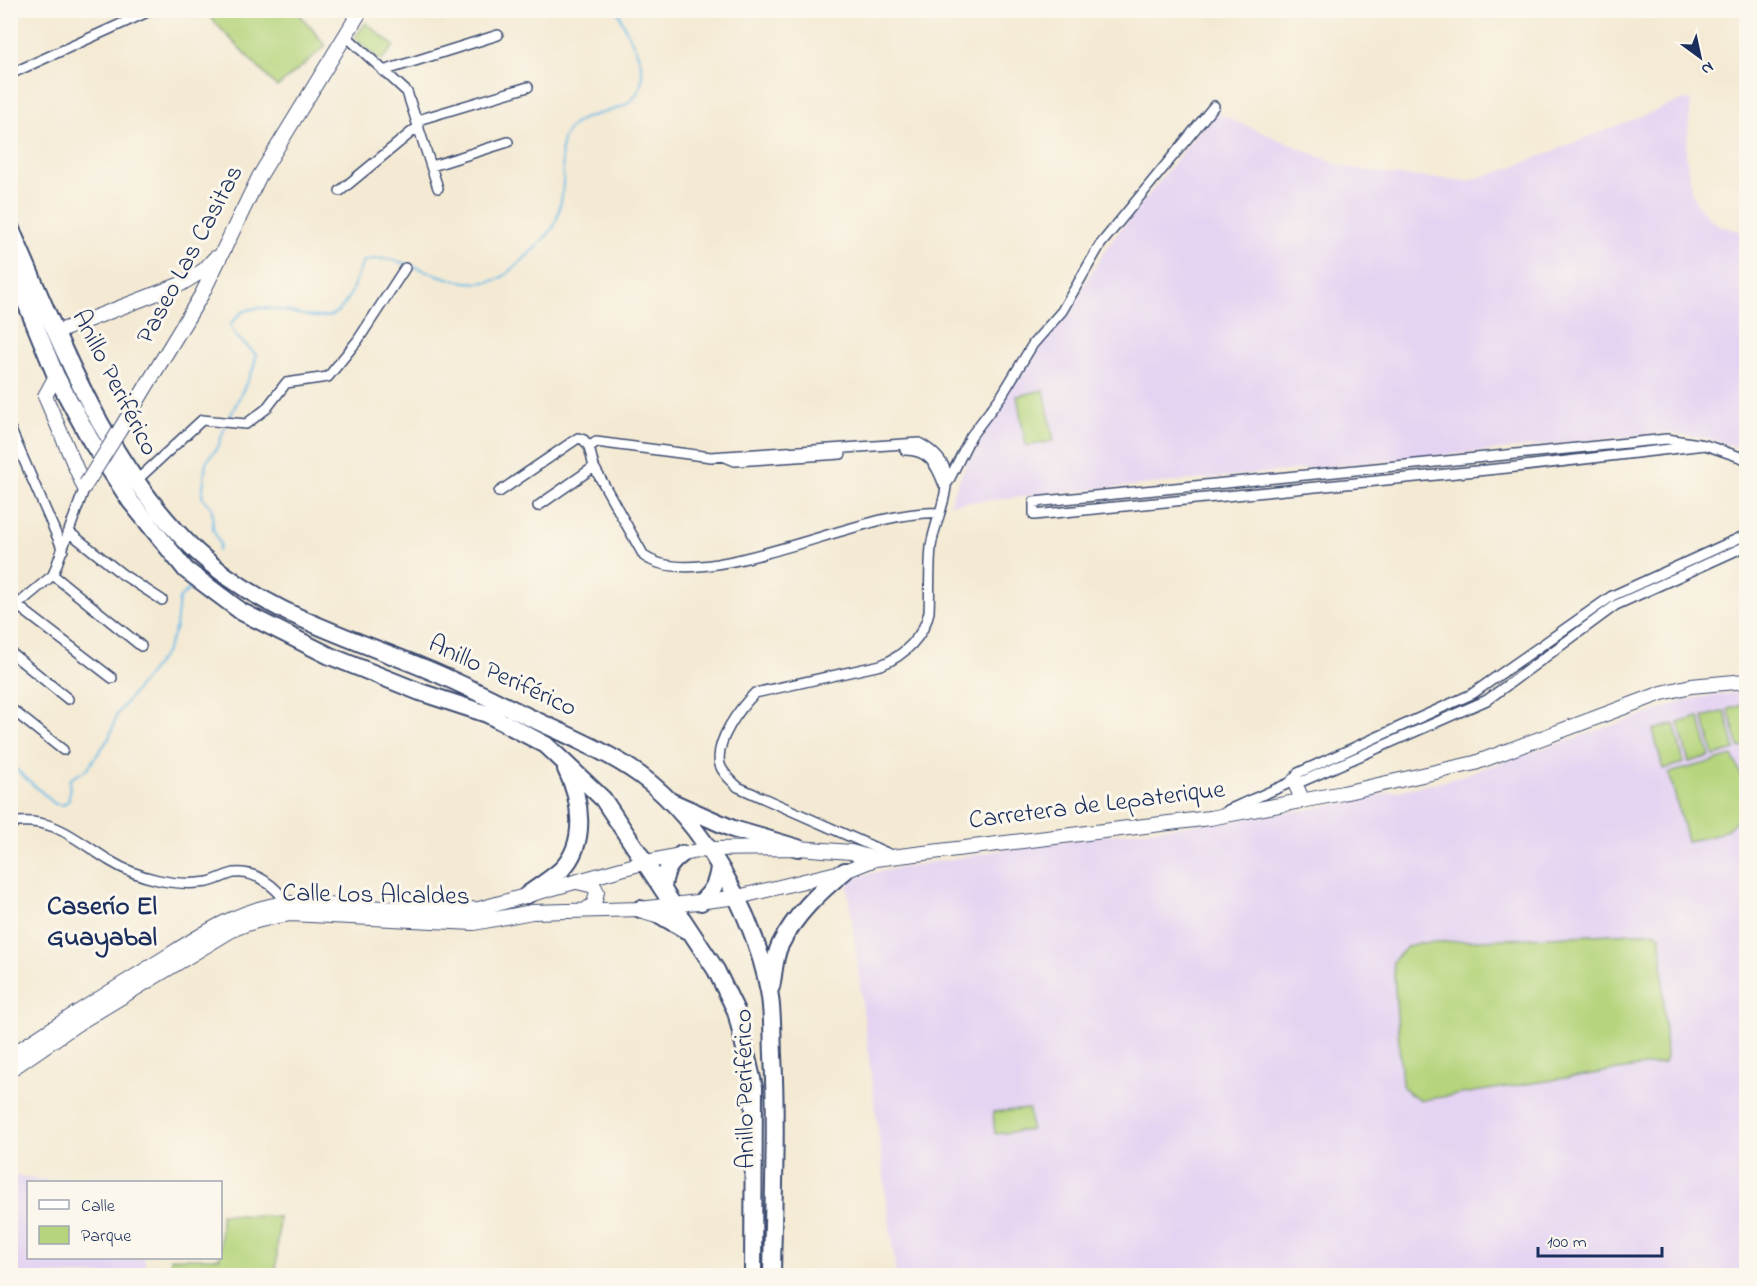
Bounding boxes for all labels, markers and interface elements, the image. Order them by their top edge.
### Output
north arrow [1670,27,1730,87]
text: N [1696,55,1718,81]
street label: Paseo Las Casitas [128,159,254,351]
street label: Anillo Periférico [61,303,167,463]
street label: Anillo Periférico [421,626,583,728]
street label: Carretera de Lepaterique [967,771,1228,841]
street label: Calle Los Alcaldes [282,875,470,917]
district label: Caserío El Guayabal [47,888,157,958]
street label: Anillo Periférico [726,1009,766,1169]
legend [27,1181,222,1259]
text: Calle [81,1194,116,1220]
scale bar [1538,1220,1662,1258]
text: Parque [81,1224,132,1250]
text: 100 m [1547,1230,1587,1256]

